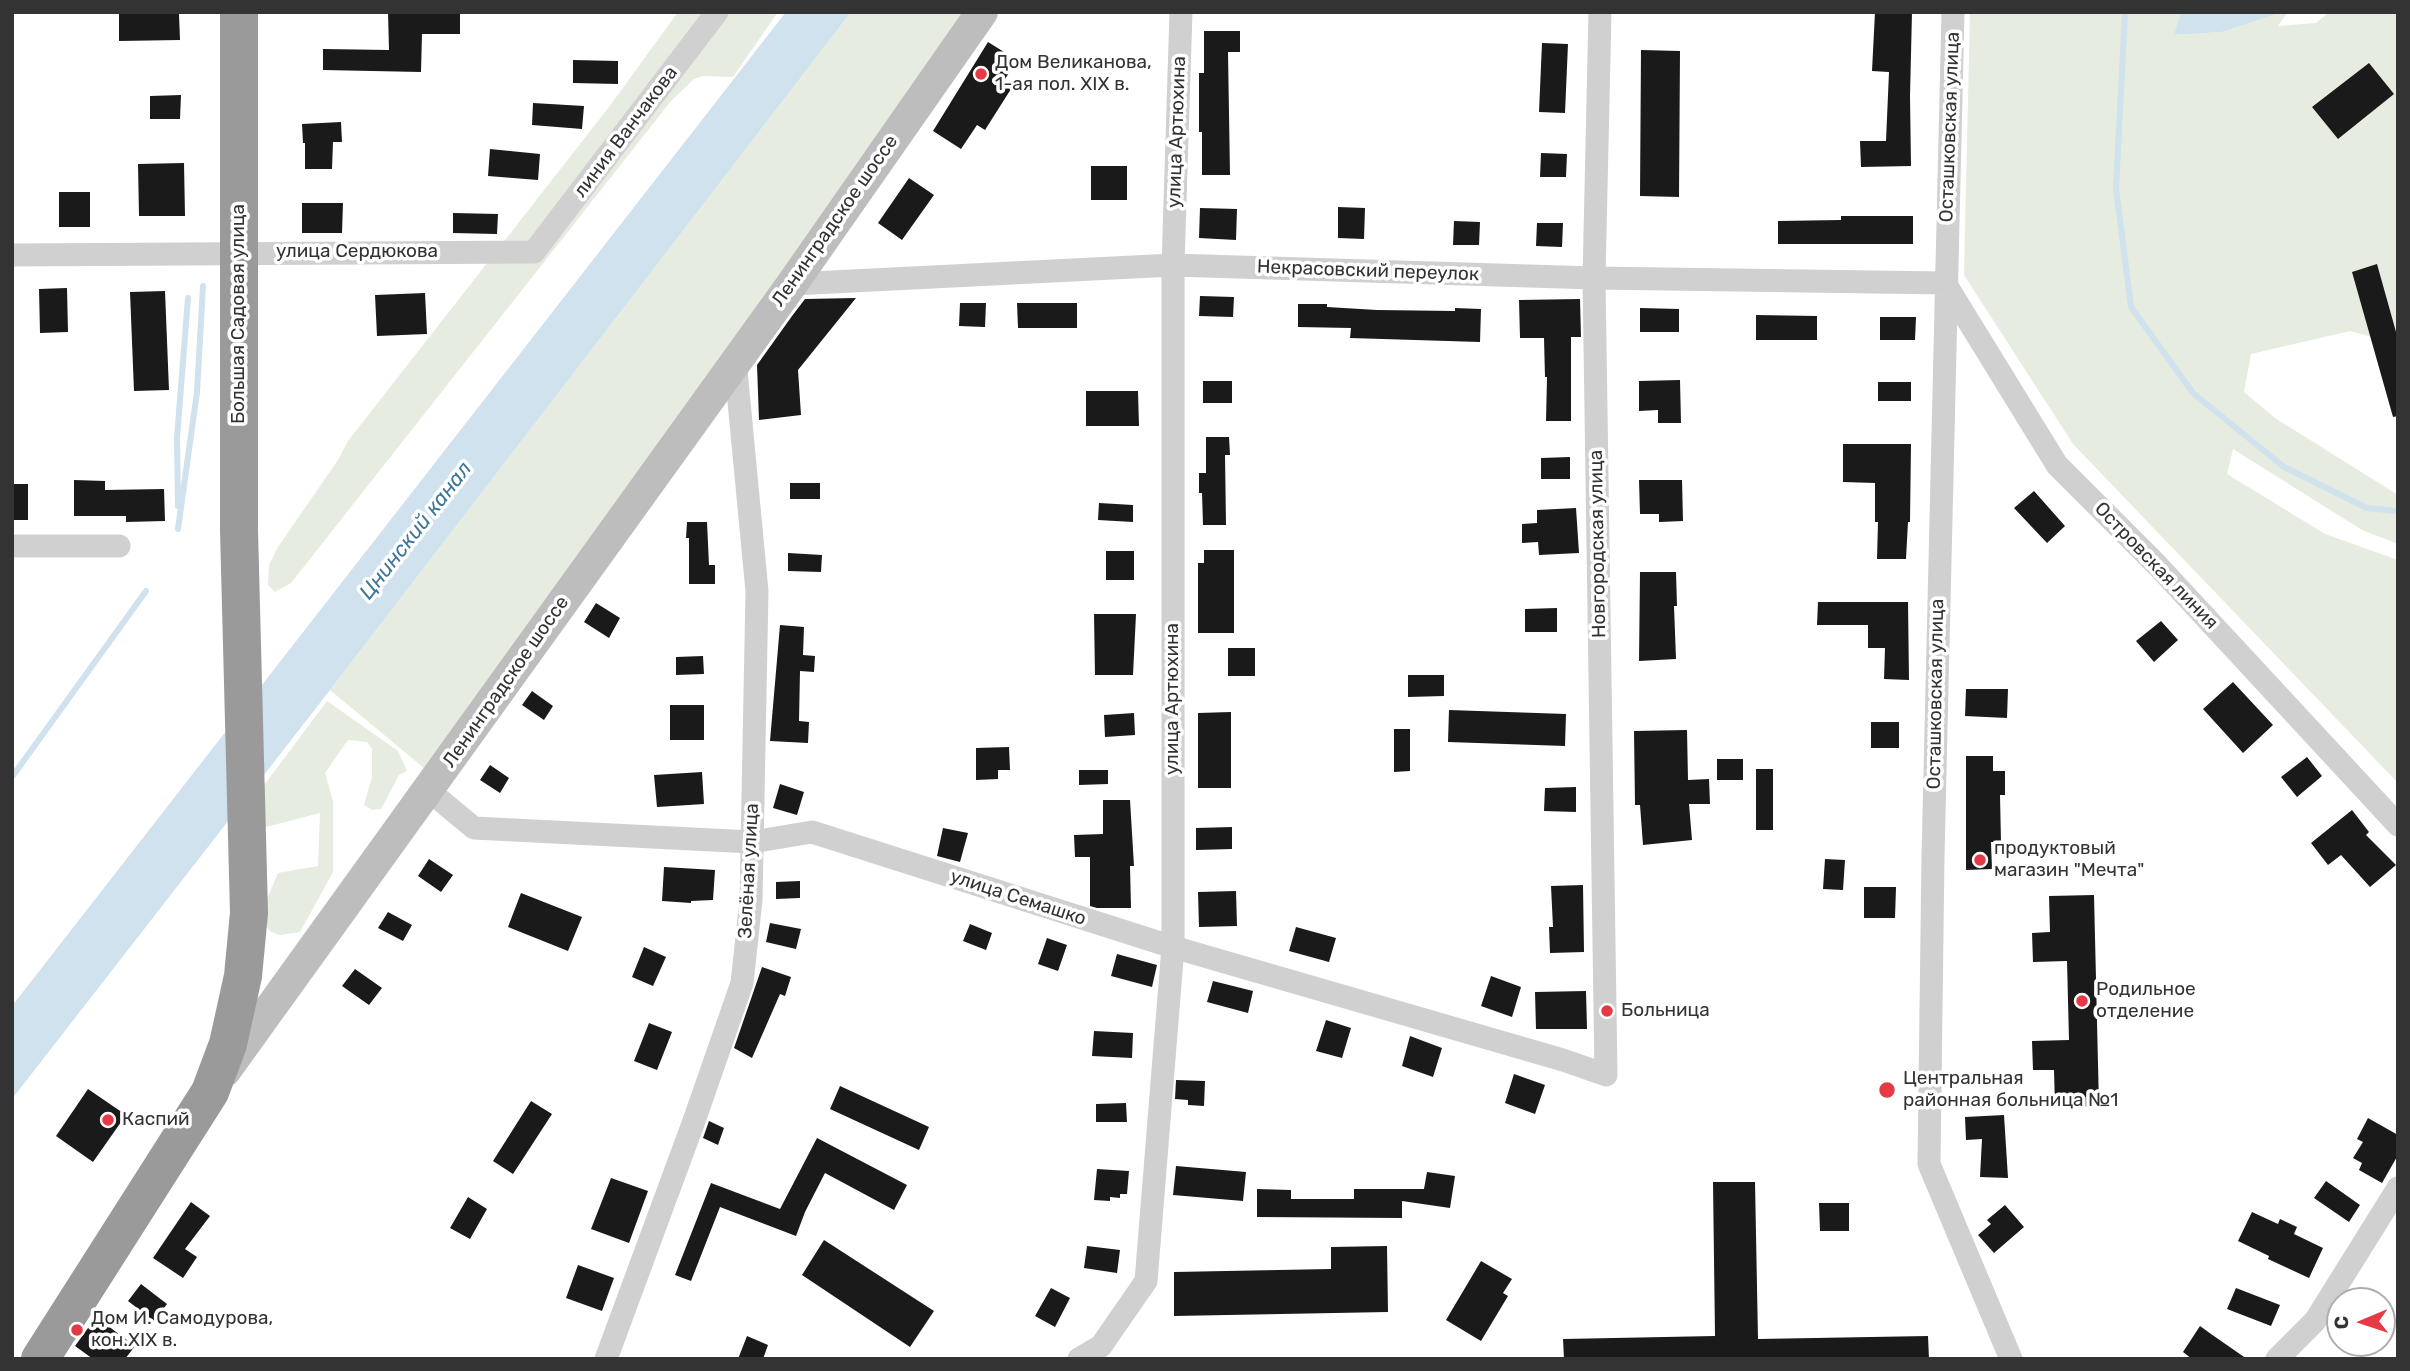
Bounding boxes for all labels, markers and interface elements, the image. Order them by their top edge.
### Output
street label: Осташковская улица [1935,31,1965,223]
place label: Дом Великанова, 1-ая пол. XIX в. [995,52,1152,96]
street label: улица Артюхина [1163,56,1191,208]
street label: линия Ванчакова [569,62,683,202]
marker: Дом Великанова, 1-ая пол. XIX в. [973,66,989,82]
street label: Ленинградское шоссе [767,131,903,311]
street label: Большая Садовая улица [228,204,250,424]
street label: улица Сердюкова [276,241,438,263]
street label: Некрасовский переулок [1257,256,1479,286]
street label: Новгородская улица [1585,450,1611,638]
water label: Цнинский канал [354,457,478,605]
street label: Островская линия [2089,498,2223,634]
street label: Ленинградское шоссе [438,592,574,772]
street label: Осташковская улица [1923,599,1949,789]
street label: улица Артюхина [1162,623,1184,775]
street label: Зелёная улица [734,803,764,939]
place label: продуктовый магазин "Мечта" [1994,838,2144,882]
marker: продуктовый магазин "Мечта" [1972,852,1988,868]
street label: улица Семашко [947,865,1089,931]
place label: Родильное отделение [2096,979,2196,1023]
marker: Родильное отделение [2074,993,2090,1009]
place label: Больница [1621,1000,1710,1022]
marker: Больница [1599,1003,1615,1019]
place label: Центральная районная больница №1 [1903,1068,2118,1112]
marker: Центральная районная больница №1 [1877,1080,1897,1100]
place label: Каспий [122,1109,190,1131]
marker: Каспий [100,1112,116,1128]
north arrow [2326,1287,2396,1357]
place label: Дом И. Самодурова, кон.XIX в. [91,1308,273,1352]
text: С [2330,1316,2353,1330]
marker: Дом И. Самодурова, кон.XIX в. [69,1322,85,1338]

